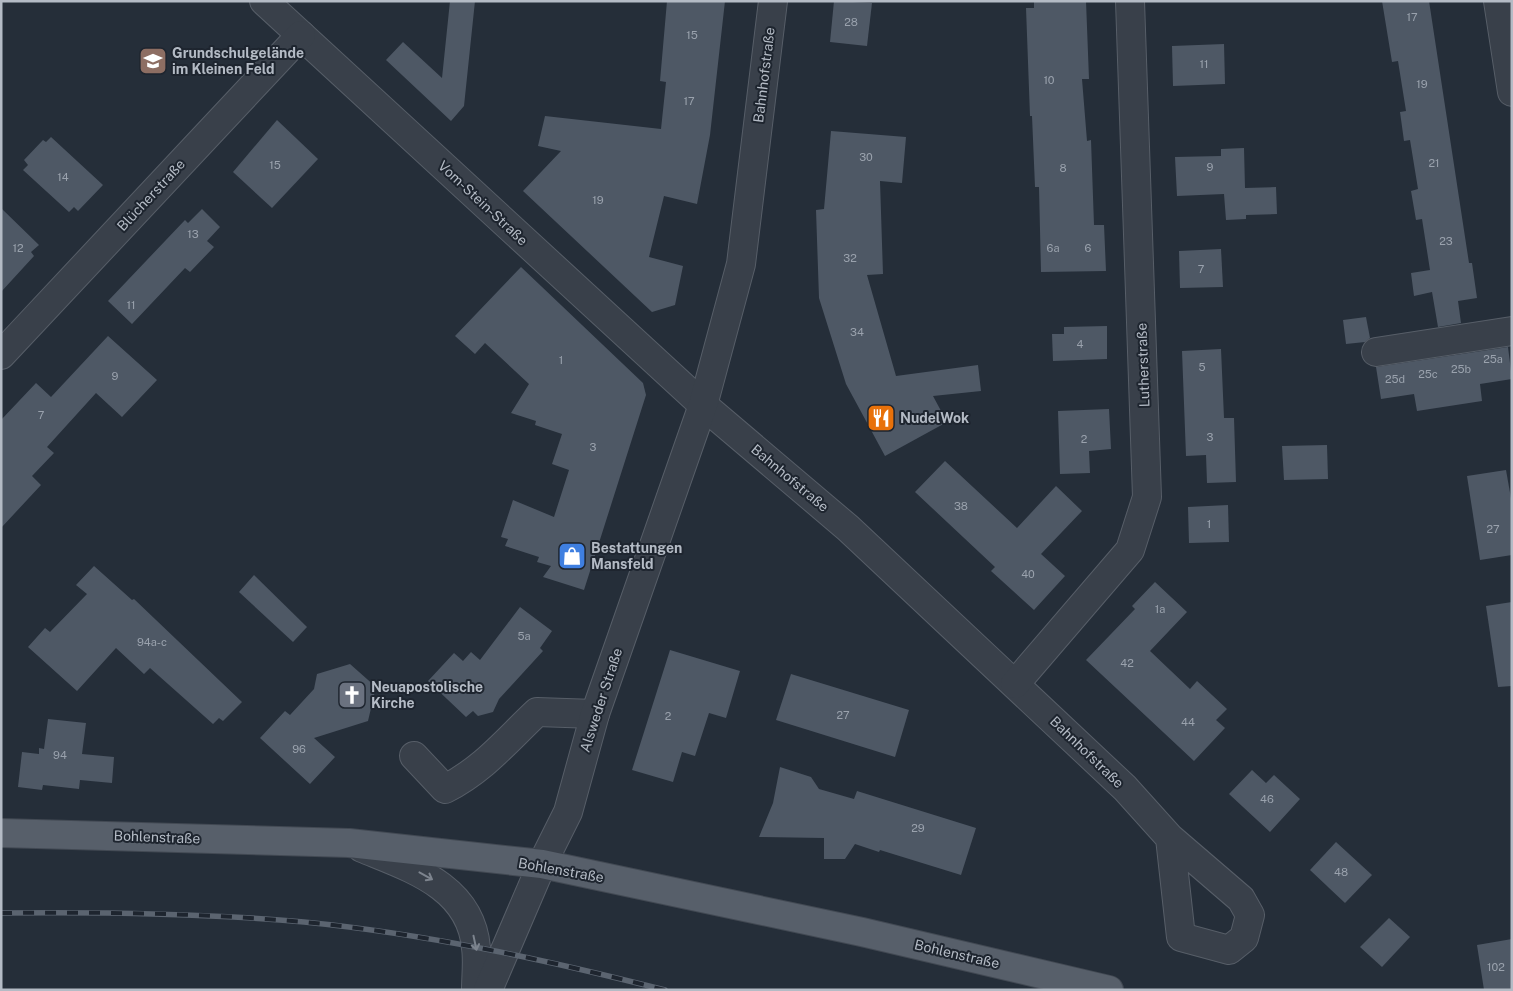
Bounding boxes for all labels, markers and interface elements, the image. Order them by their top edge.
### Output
house number: 17 [1406,11,1418,23]
house number: 28 [844,16,858,28]
street label: Bahnhofstraße [750,26,778,124]
house number: 15 [686,29,698,41]
place label: Grundschulgelände im Kleinen Feld [172,45,304,77]
school or university icon: Grundschulgelände im Kleinen Feld [138,46,168,76]
house number: 11 [1200,58,1208,70]
house number: 10 [1043,74,1055,86]
house number: 19 [1416,78,1428,90]
house number: 17 [683,95,695,107]
house number: 30 [859,151,873,163]
street label: Blücherstraße [114,156,188,234]
street label: Vom-Stein-Straße [435,157,531,249]
house number: 21 [1428,157,1440,169]
house number: 15 [269,159,281,171]
house number: 9 [1207,161,1214,173]
house number: 8 [1059,162,1067,174]
house number: 14 [57,171,69,183]
house number: 19 [592,194,604,206]
house number: 13 [187,228,199,240]
house number: 23 [1439,235,1453,247]
house number: 12 [12,242,24,254]
house number: 6a [1047,242,1059,254]
house number: 6 [1085,242,1092,254]
house number: 32 [843,252,857,264]
house number: 7 [1198,263,1205,275]
house number: 11 [127,299,135,311]
street label: Lutherstraße [1134,322,1152,408]
house number: 34 [850,326,864,338]
house number: 4 [1077,338,1084,350]
house number: 25a [1483,353,1503,365]
house number: 1 [559,354,563,366]
house number: 5 [1198,361,1206,373]
house number: 25b [1451,363,1472,375]
house number: 25c [1418,368,1438,380]
house number: 9 [112,370,119,382]
house number: 25d [1385,373,1405,385]
restaurant icon: NudelWok [866,403,896,433]
house number: 7 [38,409,45,421]
place label: NudelWok [900,410,969,426]
house number: 3 [1207,431,1214,443]
house number: 2 [1081,433,1088,445]
house number: 3 [590,441,597,453]
street label: Bahnhofstraße [748,441,832,515]
house number: 38 [954,500,968,512]
house number: 1 [1207,518,1211,530]
house number: 27 [1486,523,1500,535]
place label: Bestattungen Mansfeld [591,540,682,572]
shop icon: Bestattungen Mansfeld [557,541,587,571]
house number: 40 [1021,568,1035,580]
house number: 1a [1155,603,1165,615]
house number: 5a [517,630,531,642]
house number: 94a-c [137,636,167,648]
street label: Alsweder Straße [577,646,625,754]
house number: 42 [1120,657,1134,669]
place label: Neuapostolische Kirche [371,679,483,711]
church icon: Neuapostolische Kirche [337,680,367,710]
house number: 27 [836,709,850,721]
house number: 2 [665,710,672,722]
street label: Bahnhofstraße [1047,713,1127,791]
house number: 44 [1181,716,1195,728]
house number: 96 [292,743,306,755]
house number: 94 [53,749,67,761]
house number: 46 [1260,793,1274,805]
house number: 29 [911,822,925,834]
street label: Bohlenstraße [113,827,201,847]
street label: Bohlenstraße [517,855,605,885]
house number: 48 [1334,866,1348,878]
one-way arrow [418,871,433,881]
one-way arrow [470,934,480,950]
street label: Bohlenstraße [913,936,1001,972]
house number: 102 [1487,961,1505,973]

